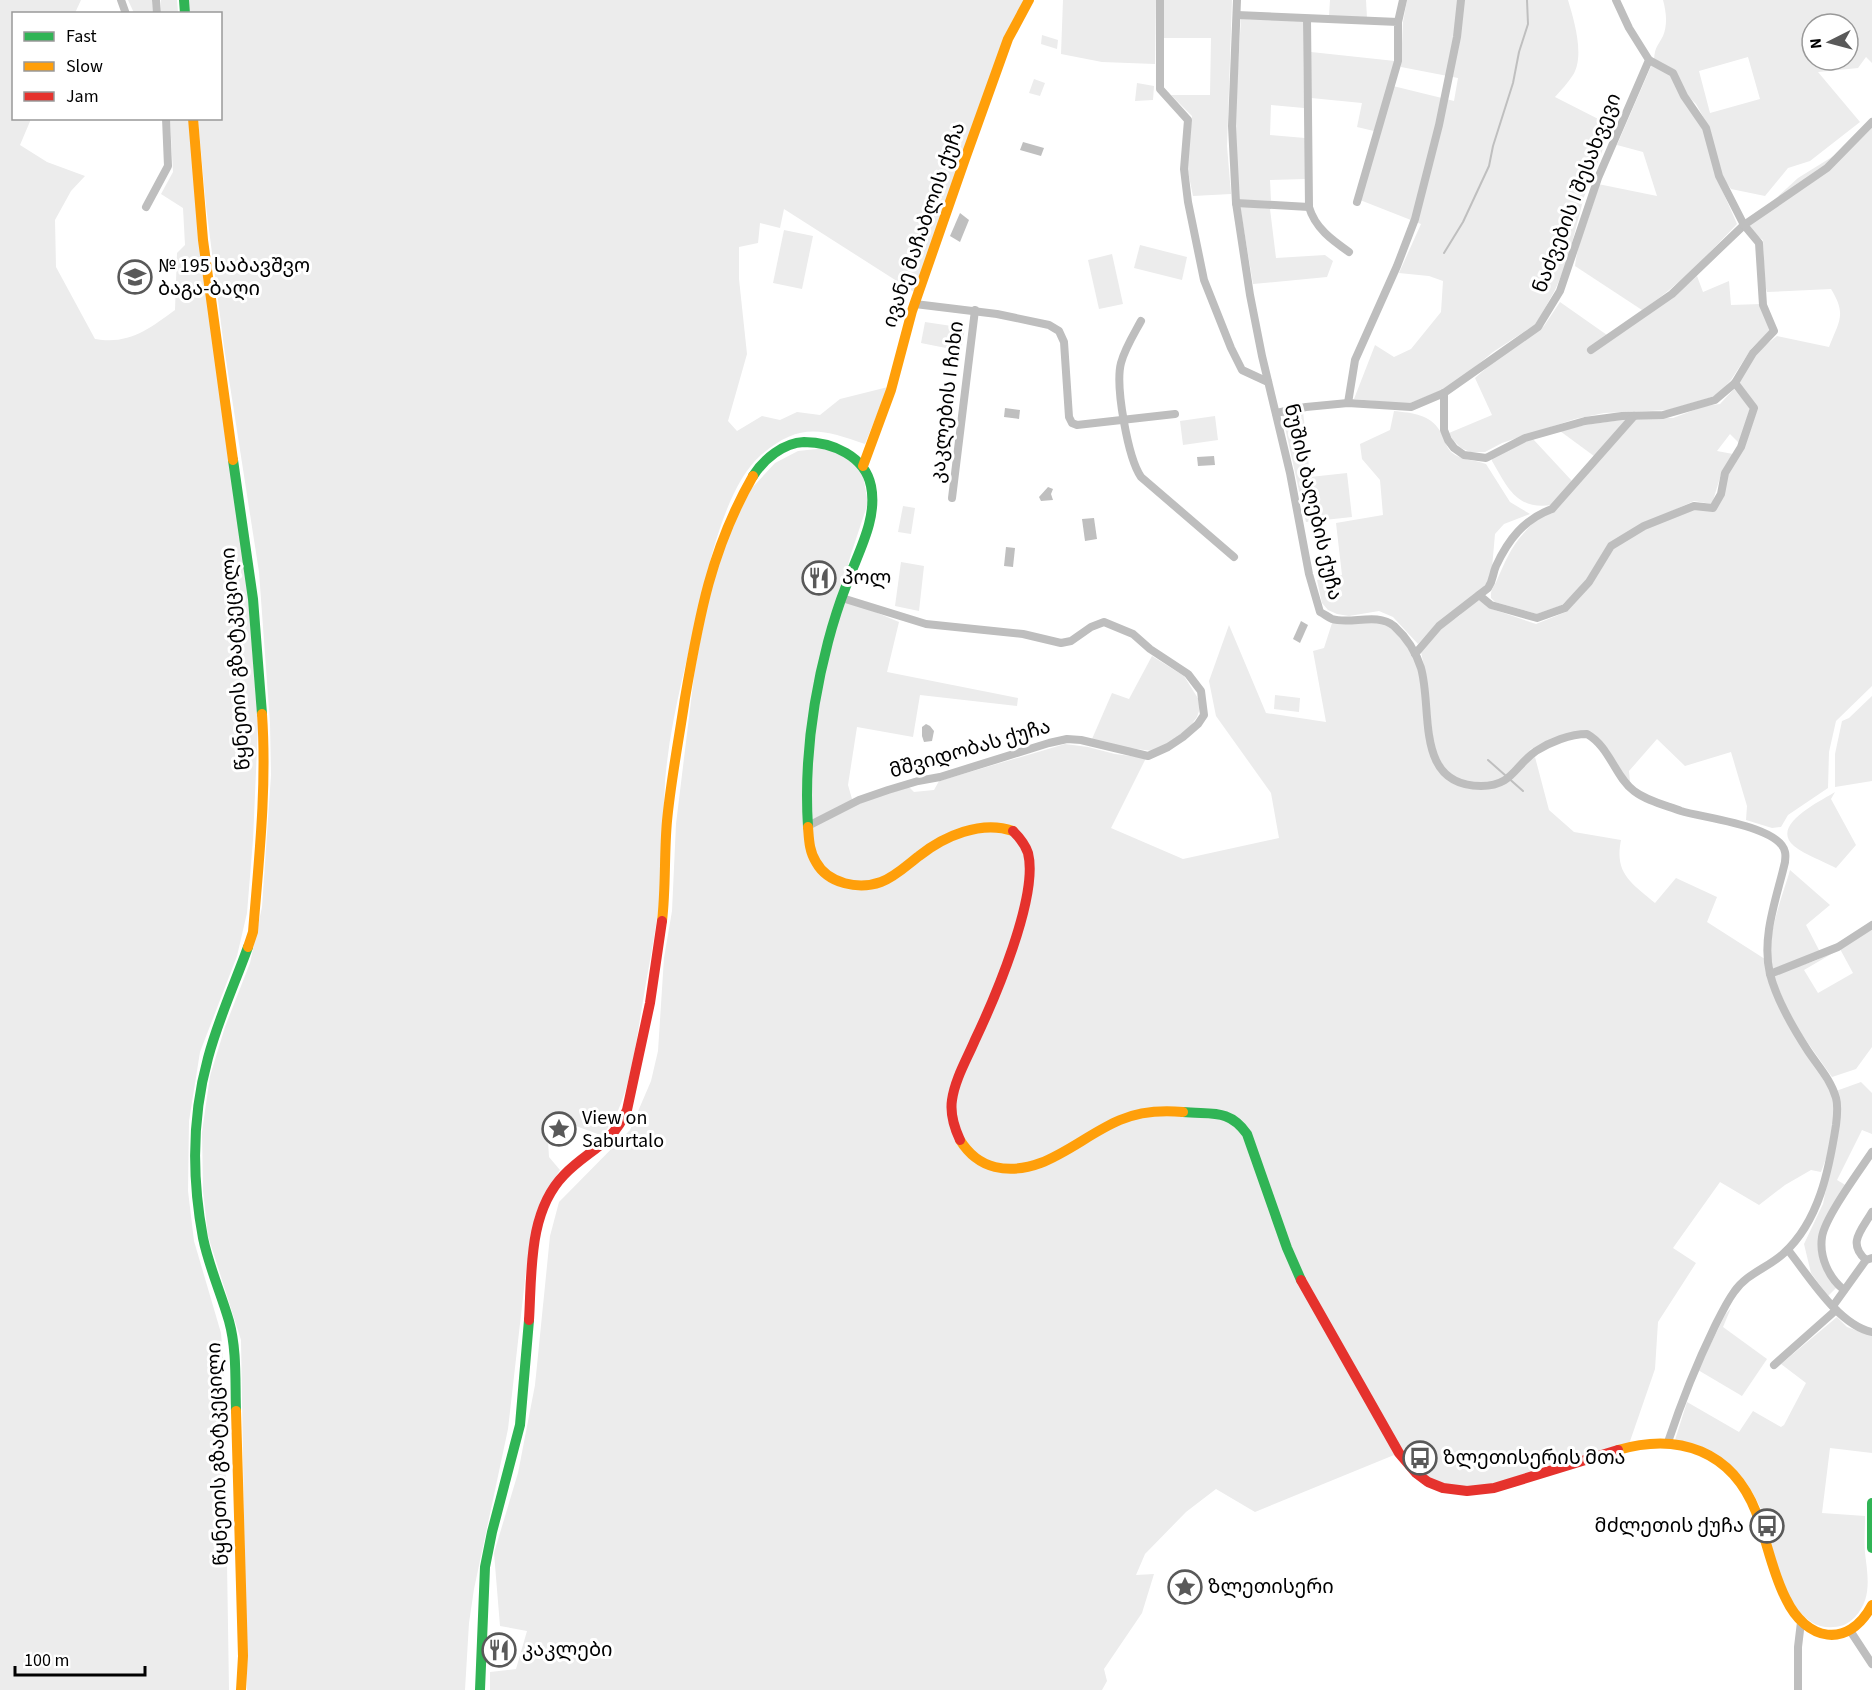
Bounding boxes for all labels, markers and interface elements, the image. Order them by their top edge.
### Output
legend [12,12,222,120]
north arrow [1800,12,1860,72]
text: Fast [66,24,97,49]
text: N [1805,37,1828,50]
text: Slow [66,54,103,79]
text: Jam [66,84,99,109]
street label: ნაძვების I შესახვევი [1526,89,1628,297]
street label: ივანე მაჩაბლის ქუჩა [876,119,972,331]
place label: № 195 საბავშვო ბაგა-ბაღი [158,252,310,303]
school or university icon: № 195 საბავშვო ბაგა-ბაღი [117,259,153,295]
street label: კაკლების I ჩიხი [923,319,971,485]
street label: ნუშის ბაღების ქუჩა [1277,401,1349,603]
street label: წყნეთის გზატკეცილი [214,546,258,772]
restaurant icon: პოლ [801,560,837,596]
place label: პოლ [842,564,891,592]
street label: მშვიდობას ქუჩა [886,713,1054,785]
place label: View on Saburtalo [582,1104,664,1155]
place icon: View on Saburtalo [541,1111,577,1147]
street label: წყნეთის გზატკეცილი [200,1342,236,1566]
bus stop icon: ზლეთისერის მთა [1402,1440,1438,1476]
place label: ზლეთისერის მთა [1443,1444,1626,1472]
bus stop icon: მძლეთის ქუჩა [1749,1508,1785,1544]
place label: მძლეთის ქუჩა [1595,1512,1744,1540]
place icon: ზლეთისერი [1167,1569,1203,1605]
place label: ზლეთისერი [1208,1573,1334,1601]
restaurant icon: კაკლები [481,1632,517,1668]
place label: კაკლები [522,1636,613,1664]
scale bar [15,1639,146,1677]
text: 100 m [24,1648,69,1673]

